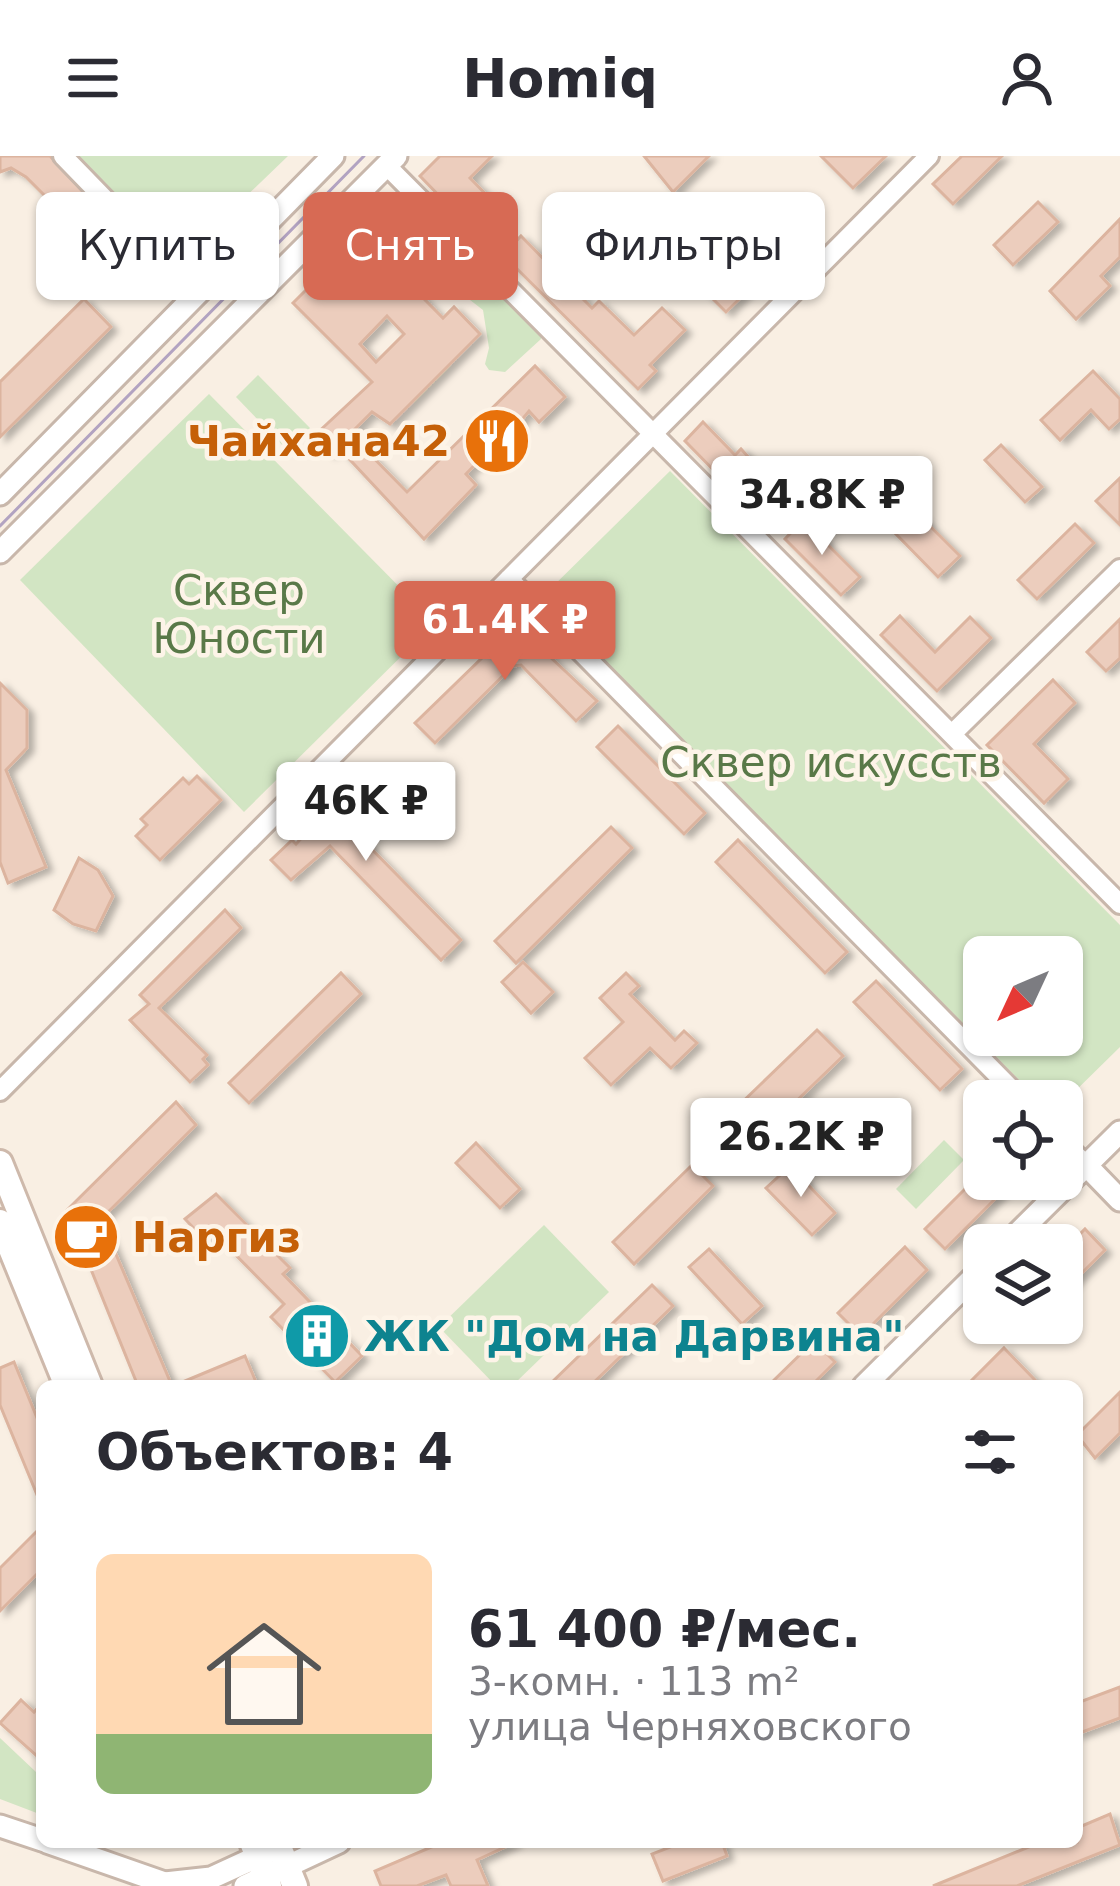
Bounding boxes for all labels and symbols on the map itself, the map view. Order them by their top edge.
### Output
restaurant icon: Чайхана42 [462,406,532,476]
place label: Чайхана42 [187,417,450,466]
pin: 34.8K ₽ [711,456,933,558]
park label: Сквер Юности [152,566,326,663]
pin: 61.4K ₽ [394,581,616,683]
park label: Сквер искусств [660,738,1002,787]
pin: 46K ₽ [282,762,450,864]
north arrow [963,936,1083,1056]
pin: 26.2K ₽ [690,1098,912,1200]
cafe icon: Наргиз [51,1202,121,1272]
place label: Наргиз [132,1213,301,1262]
building icon: ЖК "Дом на Дарвина" [282,1301,352,1371]
place label: ЖК "Дом на Дарвина" [364,1312,905,1361]

